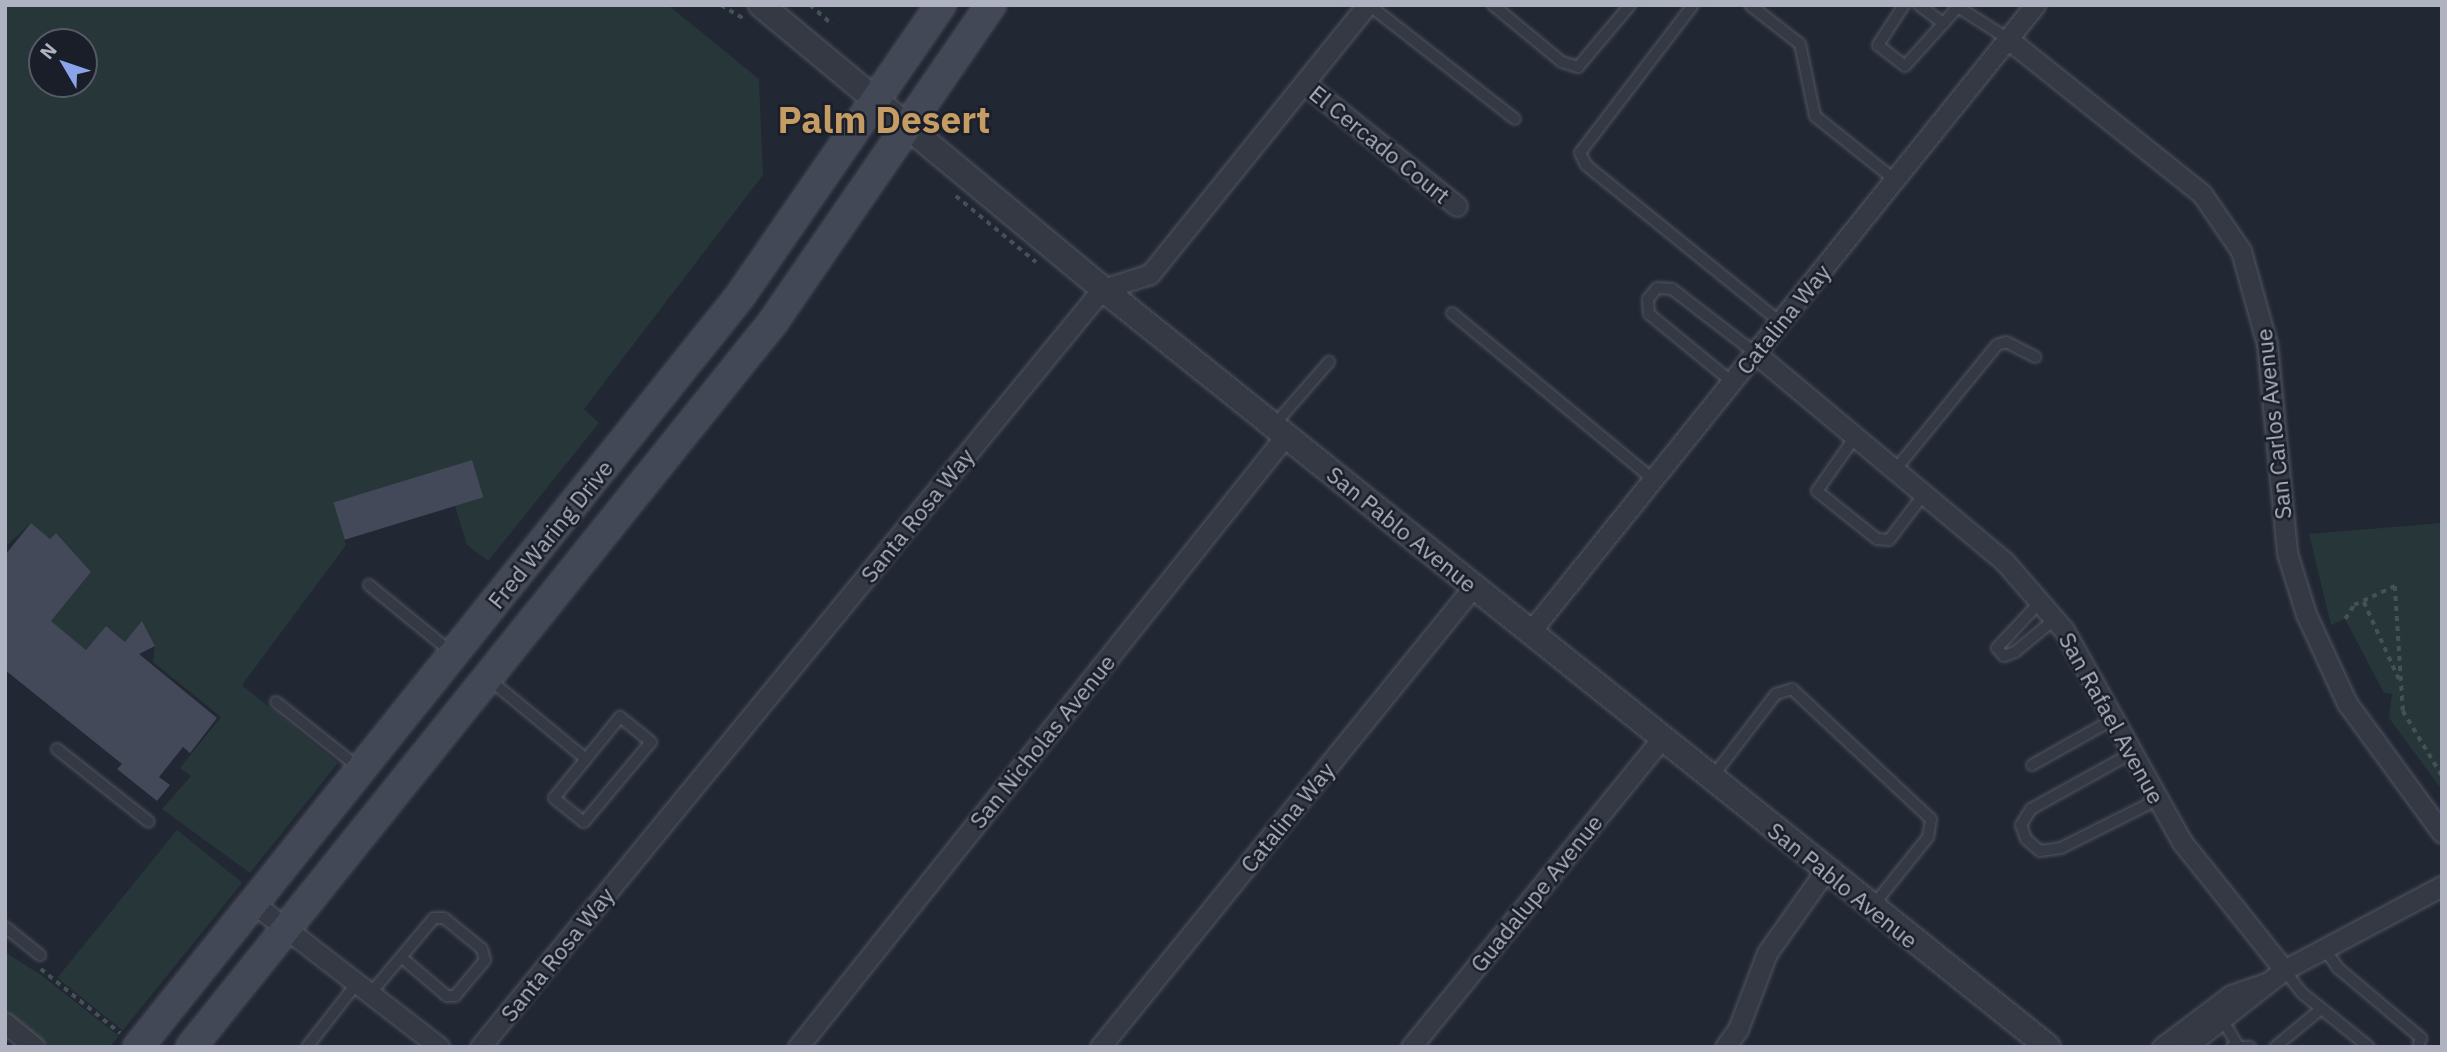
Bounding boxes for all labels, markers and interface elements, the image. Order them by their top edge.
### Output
north arrow [28,28,98,98]
text: N [35,38,62,64]
street label: El Cercado Court [1304,79,1456,209]
district label: Palm Desert [777,97,991,141]
street label: Catalina Way [1730,258,1836,380]
street label: San Carlos Avenue [2249,327,2297,521]
street label: Santa Rosa Way [854,442,980,588]
street label: Fred Waring Drive [482,454,618,614]
street label: San Pablo Avenue [1321,460,1483,598]
street label: San Rafael Avenue [2053,627,2171,809]
street label: San Nicholas Avenue [963,649,1121,833]
street label: Catalina Way [1234,756,1340,878]
street label: Guadalupe Avenue [1464,809,1608,977]
street label: San Pablo Avenue [1762,816,1924,954]
street label: Santa Rosa Way [494,881,620,1027]

